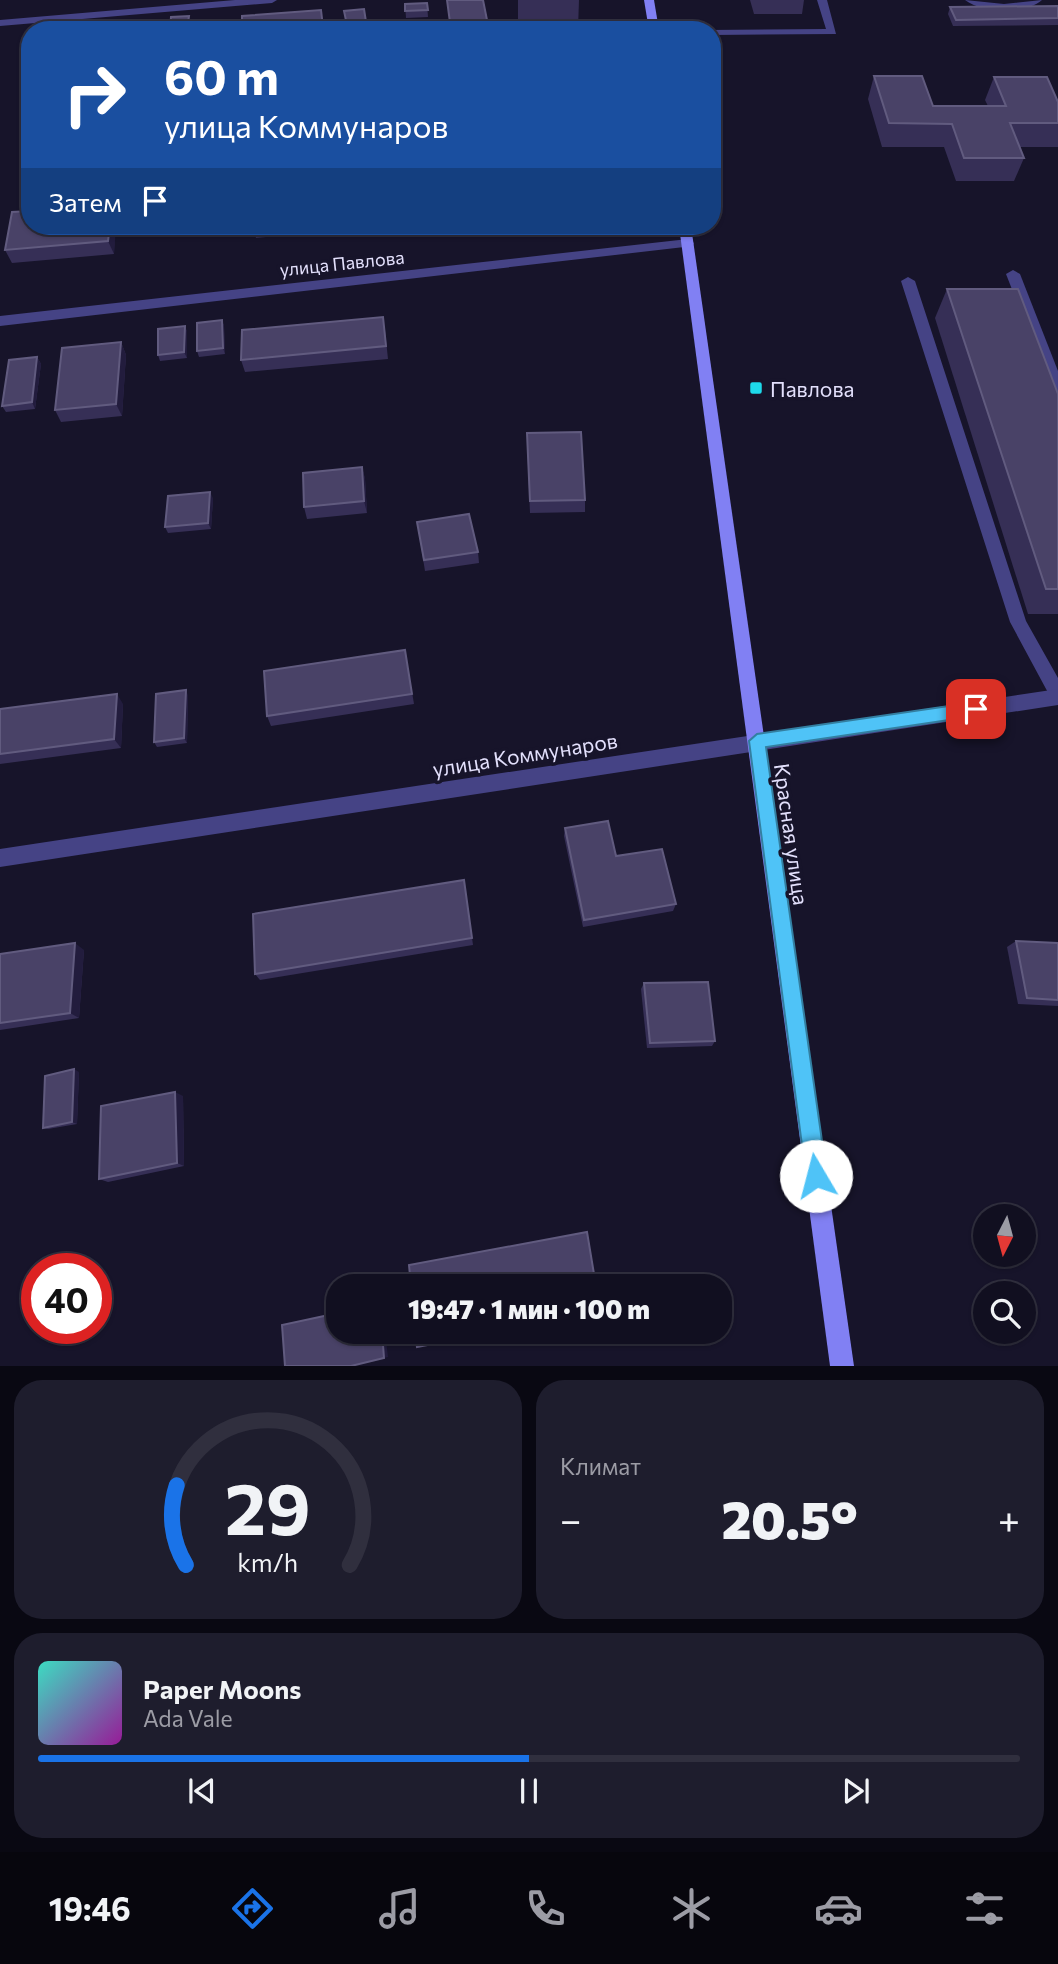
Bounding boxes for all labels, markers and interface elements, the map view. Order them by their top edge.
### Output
text: 60 m [164,45,279,105]
icon: right [49,49,140,140]
text: улица Коммунаров [164,105,449,145]
icon: arrive [136,182,174,220]
text: Затем [49,186,122,217]
street label: улица Павлова [279,246,405,280]
place label: Павлова [770,376,854,401]
marker: Павлова [748,380,764,396]
pin [946,679,1006,739]
icon: arrive [957,690,995,728]
street label: улица Коммунаров [431,727,619,781]
street label: Красная улица [770,761,814,907]
position arrow [779,1139,853,1213]
north arrow [973,1204,1036,1267]
map controls [973,1204,1036,1344]
speed limit sign: 40 [21,1253,112,1344]
button: search [973,1281,1036,1344]
text: 19:47 · 1 мин · 100 m [408,1293,650,1324]
text: Климат [560,1452,641,1480]
text: 29 [225,1462,311,1551]
text: 20.5° [721,1486,858,1550]
text: − [560,1495,582,1542]
text: + [998,1495,1020,1542]
text: km/h [238,1547,298,1577]
text: Paper Moons [143,1673,301,1704]
text: Ada Vale [143,1704,233,1732]
icon: previous [183,1772,221,1810]
icon: pause [510,1772,548,1810]
icon: next [837,1772,875,1810]
icon: directions [228,1884,277,1933]
icon: music [375,1884,424,1933]
icon: phone [521,1884,570,1933]
icon: climate [667,1884,716,1933]
icon: car [814,1884,863,1933]
icon: filters [960,1884,1009,1933]
text: 19:46 [49,1888,131,1928]

